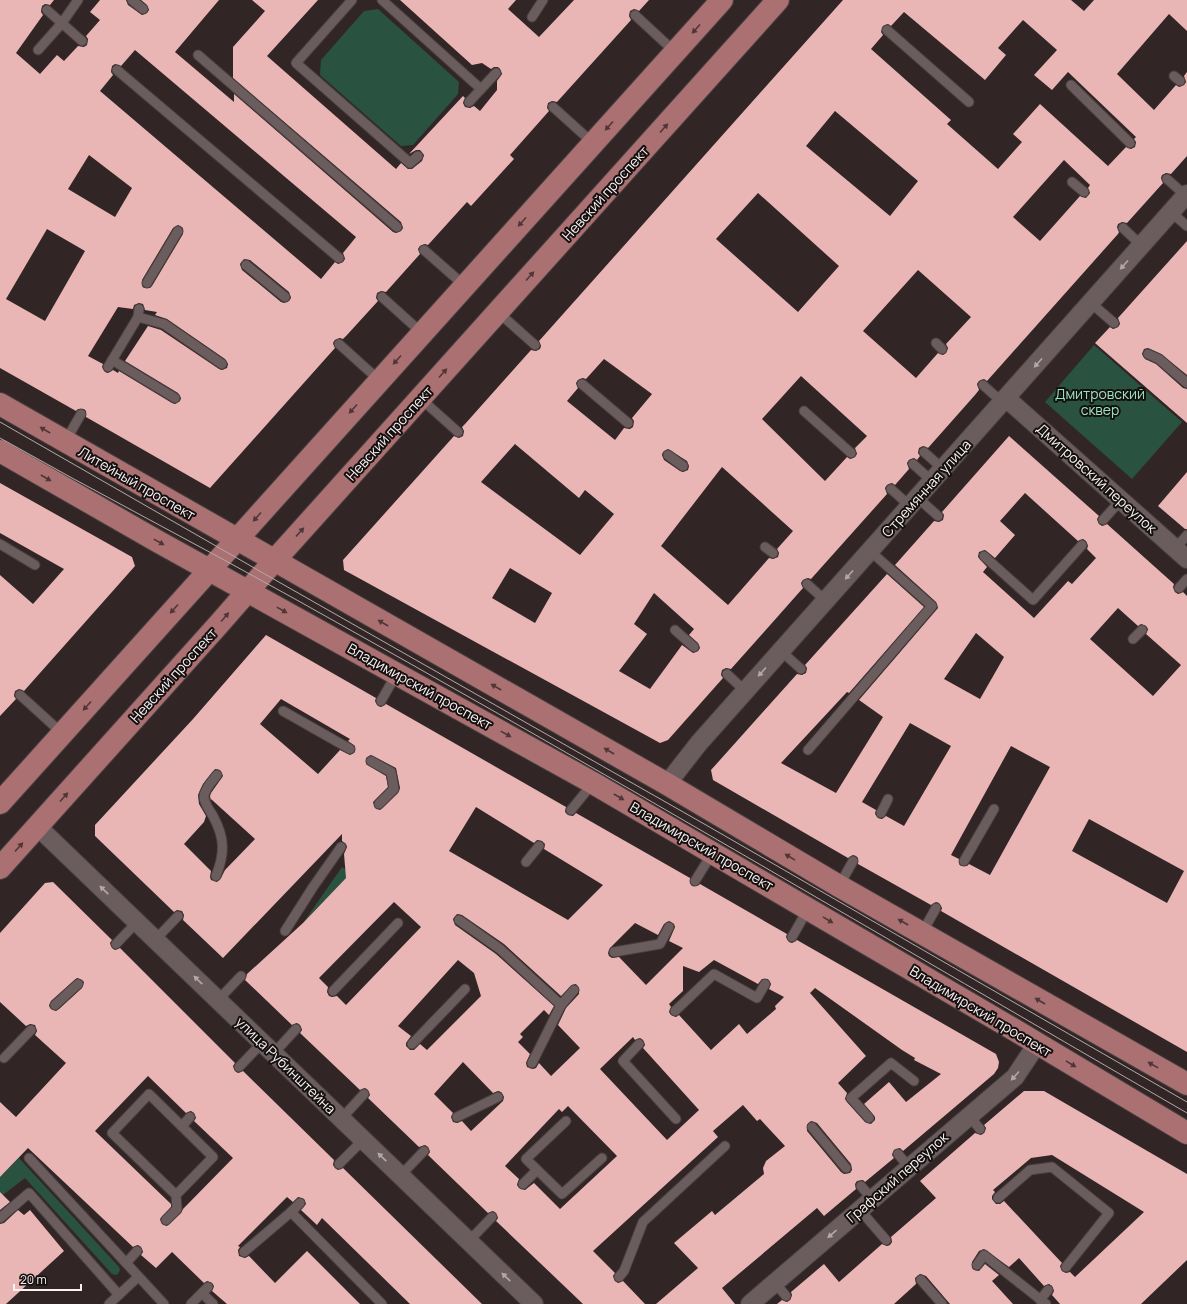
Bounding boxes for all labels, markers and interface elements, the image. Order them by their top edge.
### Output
one-way arrow [691,24,700,34]
one-way arrow [604,120,613,131]
one-way arrow [659,122,668,133]
street label: Невский проспект [557,142,653,244]
one-way arrow [517,217,526,227]
one-way arrow [1120,261,1129,270]
one-way arrow [525,272,534,281]
one-way arrow [393,355,402,366]
one-way arrow [1033,357,1042,368]
one-way arrow [438,368,448,378]
street label: Невский проспект [341,382,437,484]
park label: Дмитровский сквер [1055,384,1145,419]
one-way arrow [349,405,358,414]
street label: Дмитровский переулок [1033,419,1162,538]
one-way arrow [39,426,51,433]
street label: Стремянная улица [877,435,975,541]
street label: Литейный проспект [75,442,199,524]
one-way arrow [40,474,52,481]
one-way arrow [253,512,262,521]
one-way arrow [295,527,305,537]
one-way arrow [153,538,165,545]
one-way arrow [844,569,853,580]
one-way arrow [170,604,179,615]
one-way arrow [276,606,287,613]
one-way arrow [220,612,230,622]
one-way arrow [377,619,388,626]
street label: Невский проспект [125,624,221,726]
street label: Владимирский проспект [344,638,496,734]
one-way arrow [758,667,767,677]
one-way arrow [490,683,502,690]
one-way arrow [83,701,92,711]
one-way arrow [500,730,511,737]
one-way arrow [603,747,615,754]
one-way arrow [59,792,68,802]
one-way arrow [613,794,625,801]
street label: Владимирский проспект [627,797,777,895]
one-way arrow [14,842,23,852]
one-way arrow [785,853,795,861]
one-way arrow [99,885,109,895]
one-way arrow [822,916,834,923]
one-way arrow [897,919,909,926]
street label: Владимирский проспект [906,961,1056,1061]
one-way arrow [193,975,203,985]
one-way arrow [1034,997,1046,1004]
street label: улица Рубинштейна [232,1012,340,1118]
one-way arrow [1065,1061,1077,1068]
one-way arrow [1147,1061,1159,1068]
one-way arrow [1010,1071,1019,1081]
street label: Графский переулок [842,1127,953,1227]
one-way arrow [378,1153,387,1162]
one-way arrow [826,1229,837,1238]
scale bar [14,1266,81,1292]
text: 20 m [20,1271,47,1288]
one-way arrow [501,1272,511,1282]

